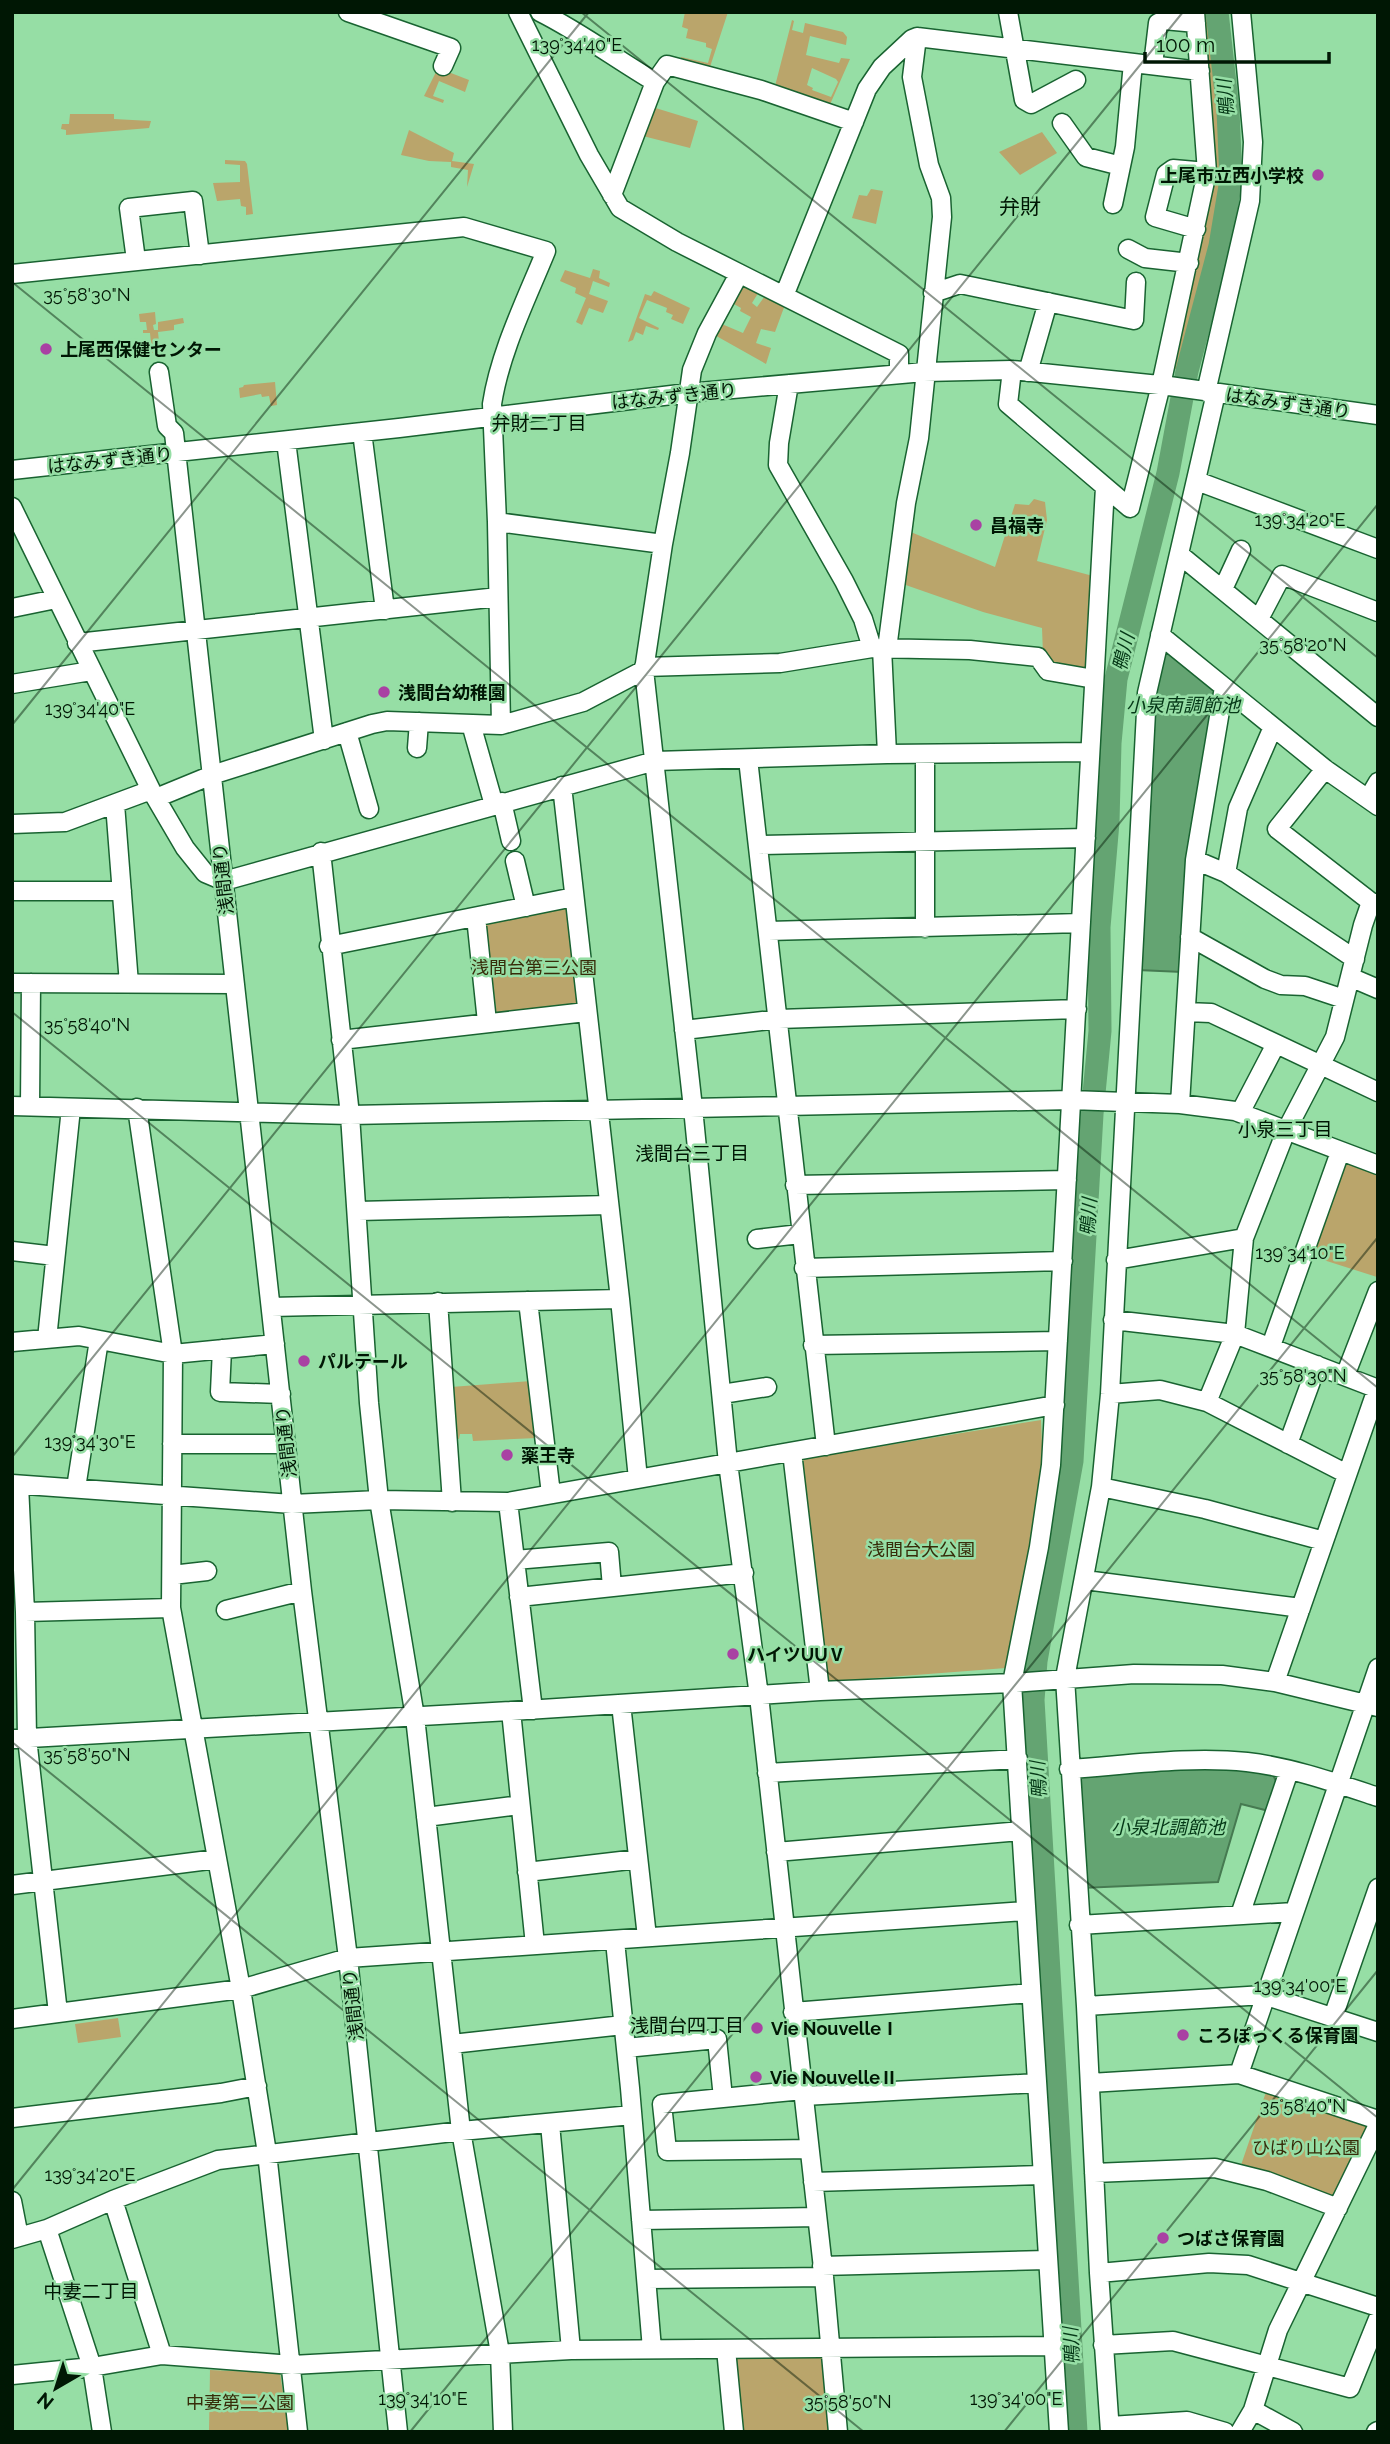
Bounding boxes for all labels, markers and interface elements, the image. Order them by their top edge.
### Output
scale bar [1145,21,1329,65]
text: 100 m [1156,32,1215,57]
text: 139°34'40"E [532,34,622,55]
water label: 鴨川 [1212,76,1238,118]
place label: 上尾市立西小学校 [1160,165,1304,186]
marker: 上尾市立西小学校 [1310,167,1326,183]
district label: 弁財 [999,194,1041,219]
text: 35°58'30"N [43,284,131,305]
place label: 上尾西保健センター [60,339,222,360]
marker: 上尾西保健センター [38,341,54,357]
street label: はなみずき通り [610,379,738,413]
street label: はなみずき通り [1224,384,1352,422]
district label: 弁財二丁目 [491,412,587,434]
street label: はなみずき通り [46,443,174,477]
text: 139°34'20"E [1254,509,1346,530]
place label: 昌福寺 [990,515,1044,536]
marker: 昌福寺 [968,517,984,533]
water label: 鴨川 [1108,629,1139,673]
text: 35°58'20"N [1259,634,1347,655]
place label: 浅間台幼稚園 [398,682,506,703]
marker: 浅間台幼稚園 [376,684,392,700]
water label: 小泉南調節池 [1126,694,1242,716]
text: 139°34'40"E [45,698,135,719]
street label: 浅間通り [209,842,237,916]
park label: 浅間台第三公園 [471,957,597,978]
text: 35°58'40"N [44,1014,130,1035]
district label: 小泉三丁目 [1237,1118,1333,1140]
district label: 浅間台三丁目 [635,1142,749,1164]
water label: 鴨川 [1076,1195,1100,1237]
text: 139°34'10"E [1255,1242,1345,1263]
place label: パルテール [318,1351,408,1372]
marker: パルテール [296,1353,312,1369]
text: 35°58'30"N [1259,1365,1347,1386]
street label: 浅間通り [272,1405,300,1479]
text: 139°34'30"E [44,1431,136,1452]
place label: 薬王寺 [521,1445,575,1466]
marker: 薬王寺 [499,1447,515,1463]
park label: 浅間台大公園 [867,1539,975,1560]
place label: ハイツUUⅤ [747,1644,846,1665]
marker: ハイツUUⅤ [725,1646,741,1662]
text: 35°58'50"N [43,1744,131,1765]
water label: 鴨川 [1026,1758,1050,1800]
water label: 小泉北調節池 [1111,1816,1227,1838]
street label: 浅間通り [339,1968,367,2042]
text: 139°34'00"E [1254,1975,1346,1996]
district label: 浅間台四丁目 [630,2014,744,2036]
place label: Vie NouvelleⅠ [771,2018,899,2039]
marker: Vie NouvelleⅠ [749,2020,765,2036]
place label: ころぽっくる保育園 [1197,2025,1359,2046]
marker: ころぽっくる保育園 [1175,2027,1191,2043]
place label: Vie NouvelleⅡ [770,2067,898,2088]
marker: Vie NouvelleⅡ [748,2069,764,2085]
text: 35°58'40"N [1260,2095,1346,2116]
park label: ひばり山公園 [1252,2137,1360,2158]
text: 139°34'20"E [44,2164,136,2185]
place label: つばさ保育園 [1177,2228,1285,2249]
marker: つばさ保育園 [1155,2230,1171,2246]
district label: 中妻二丁目 [43,2280,139,2302]
water label: 鴨川 [1059,2324,1083,2366]
north arrow [21,2353,91,2423]
text: N [33,2388,58,2414]
text: 139°34'10"E [378,2388,468,2409]
text: 139°34'00"E [970,2388,1062,2409]
text: 35°58'50"N [804,2391,892,2412]
park label: 中妻第二公園 [186,2392,294,2413]

